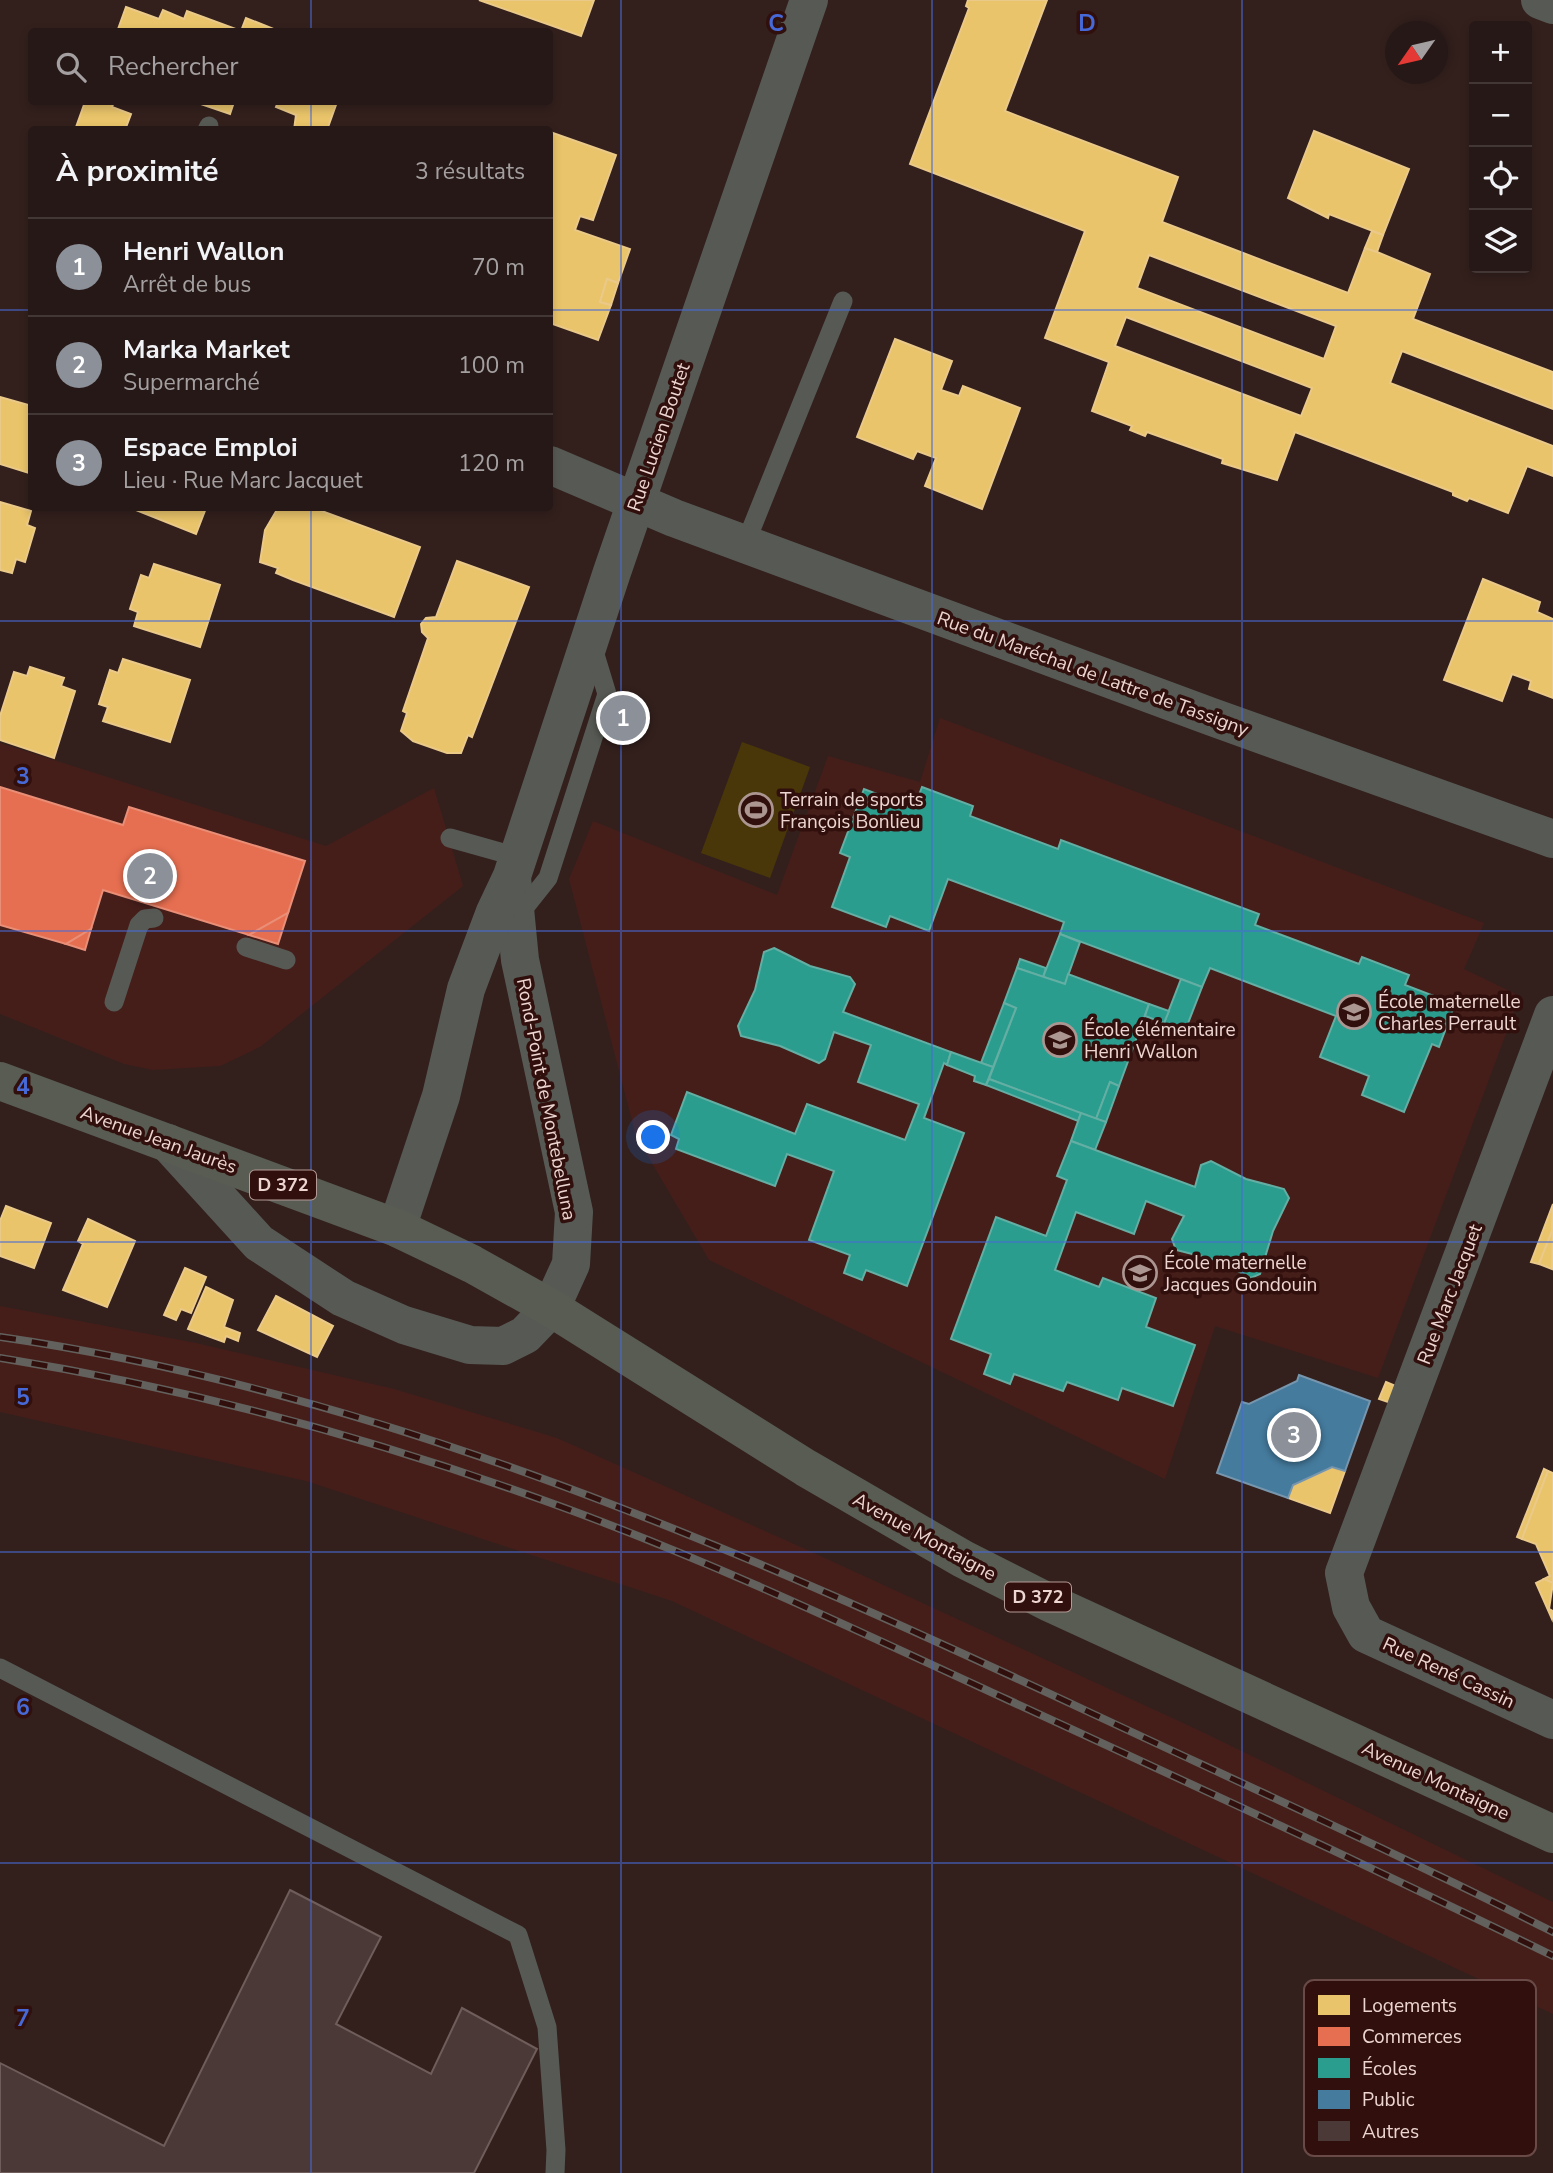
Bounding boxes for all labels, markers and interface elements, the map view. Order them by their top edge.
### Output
text: C [768,8,784,39]
text: D [1078,8,1096,39]
north arrow [1385,21,1448,84]
map controls [1469,21,1532,273]
button: + [1469,21,1532,84]
search box [28,28,553,105]
icon: search [52,48,90,86]
text: Rechercher [108,49,239,84]
button: − [1469,84,1532,147]
button: locate [1469,147,1532,210]
text: À proximité [56,151,218,192]
text: 3 résultats [415,156,525,187]
button: layers [1469,210,1532,273]
text: Henri Wallon [123,234,285,269]
text: 1 [72,252,86,283]
text: 70 m [472,252,525,283]
text: Arrêt de bus [123,269,251,300]
text: Marka Market [123,332,290,367]
text: 2 [72,350,86,381]
text: 100 m [458,350,525,381]
street label: Rue Lucien Boutet [621,359,697,515]
text: Supermarché [123,367,260,398]
text: Espace Emploi [123,430,298,465]
text: 3 [72,448,86,479]
text: 120 m [458,448,525,479]
text: Lieu · Rue Marc Jacquet [123,465,363,496]
street label: Rue du Maréchal de Lattre de Tassigny [933,605,1252,743]
pin: 1 [600,692,646,744]
text: 3 [16,761,30,792]
place label: Terrain de sports François Bonlieu [780,787,924,835]
sports icon: Terrain de sports François Bonlieu [737,791,775,829]
pin: 2 [127,850,173,902]
street label: Rond-Point de Montebelluna [510,976,582,1222]
place label: École maternelle Charles Perrault [1378,989,1521,1037]
school or university icon: École maternelle Charles Perrault [1335,993,1373,1031]
place label: École élémentaire Henri Wallon [1084,1017,1236,1065]
school or university icon: École élémentaire Henri Wallon [1041,1021,1079,1059]
text: 4 [16,1071,30,1102]
street label: Avenue Jean Jaurès [77,1100,240,1180]
your location [636,1120,670,1154]
road number: D 372 [250,1170,316,1200]
street label: Rue Marc Jacquet [1411,1220,1489,1368]
place label: École maternelle Jacques Gondouin [1163,1250,1317,1298]
school or university icon: École maternelle Jacques Gondouin [1121,1254,1159,1292]
text: 5 [16,1382,30,1413]
pin: 3 [1271,1409,1317,1461]
street label: Avenue Montaigne [848,1487,1001,1587]
road number: D 372 [1005,1582,1071,1612]
street label: Rue René Cassin [1378,1631,1519,1715]
text: 6 [16,1692,30,1723]
street label: Avenue Montaigne [1357,1735,1514,1827]
legend [1304,1980,1536,2156]
text: Logements [1362,1993,1457,2019]
text: 7 [16,2003,30,2034]
text: Commerces [1362,2024,1462,2050]
text: Écoles [1362,2056,1417,2082]
text: Public [1362,2087,1415,2113]
text: Autres [1362,2119,1419,2145]

